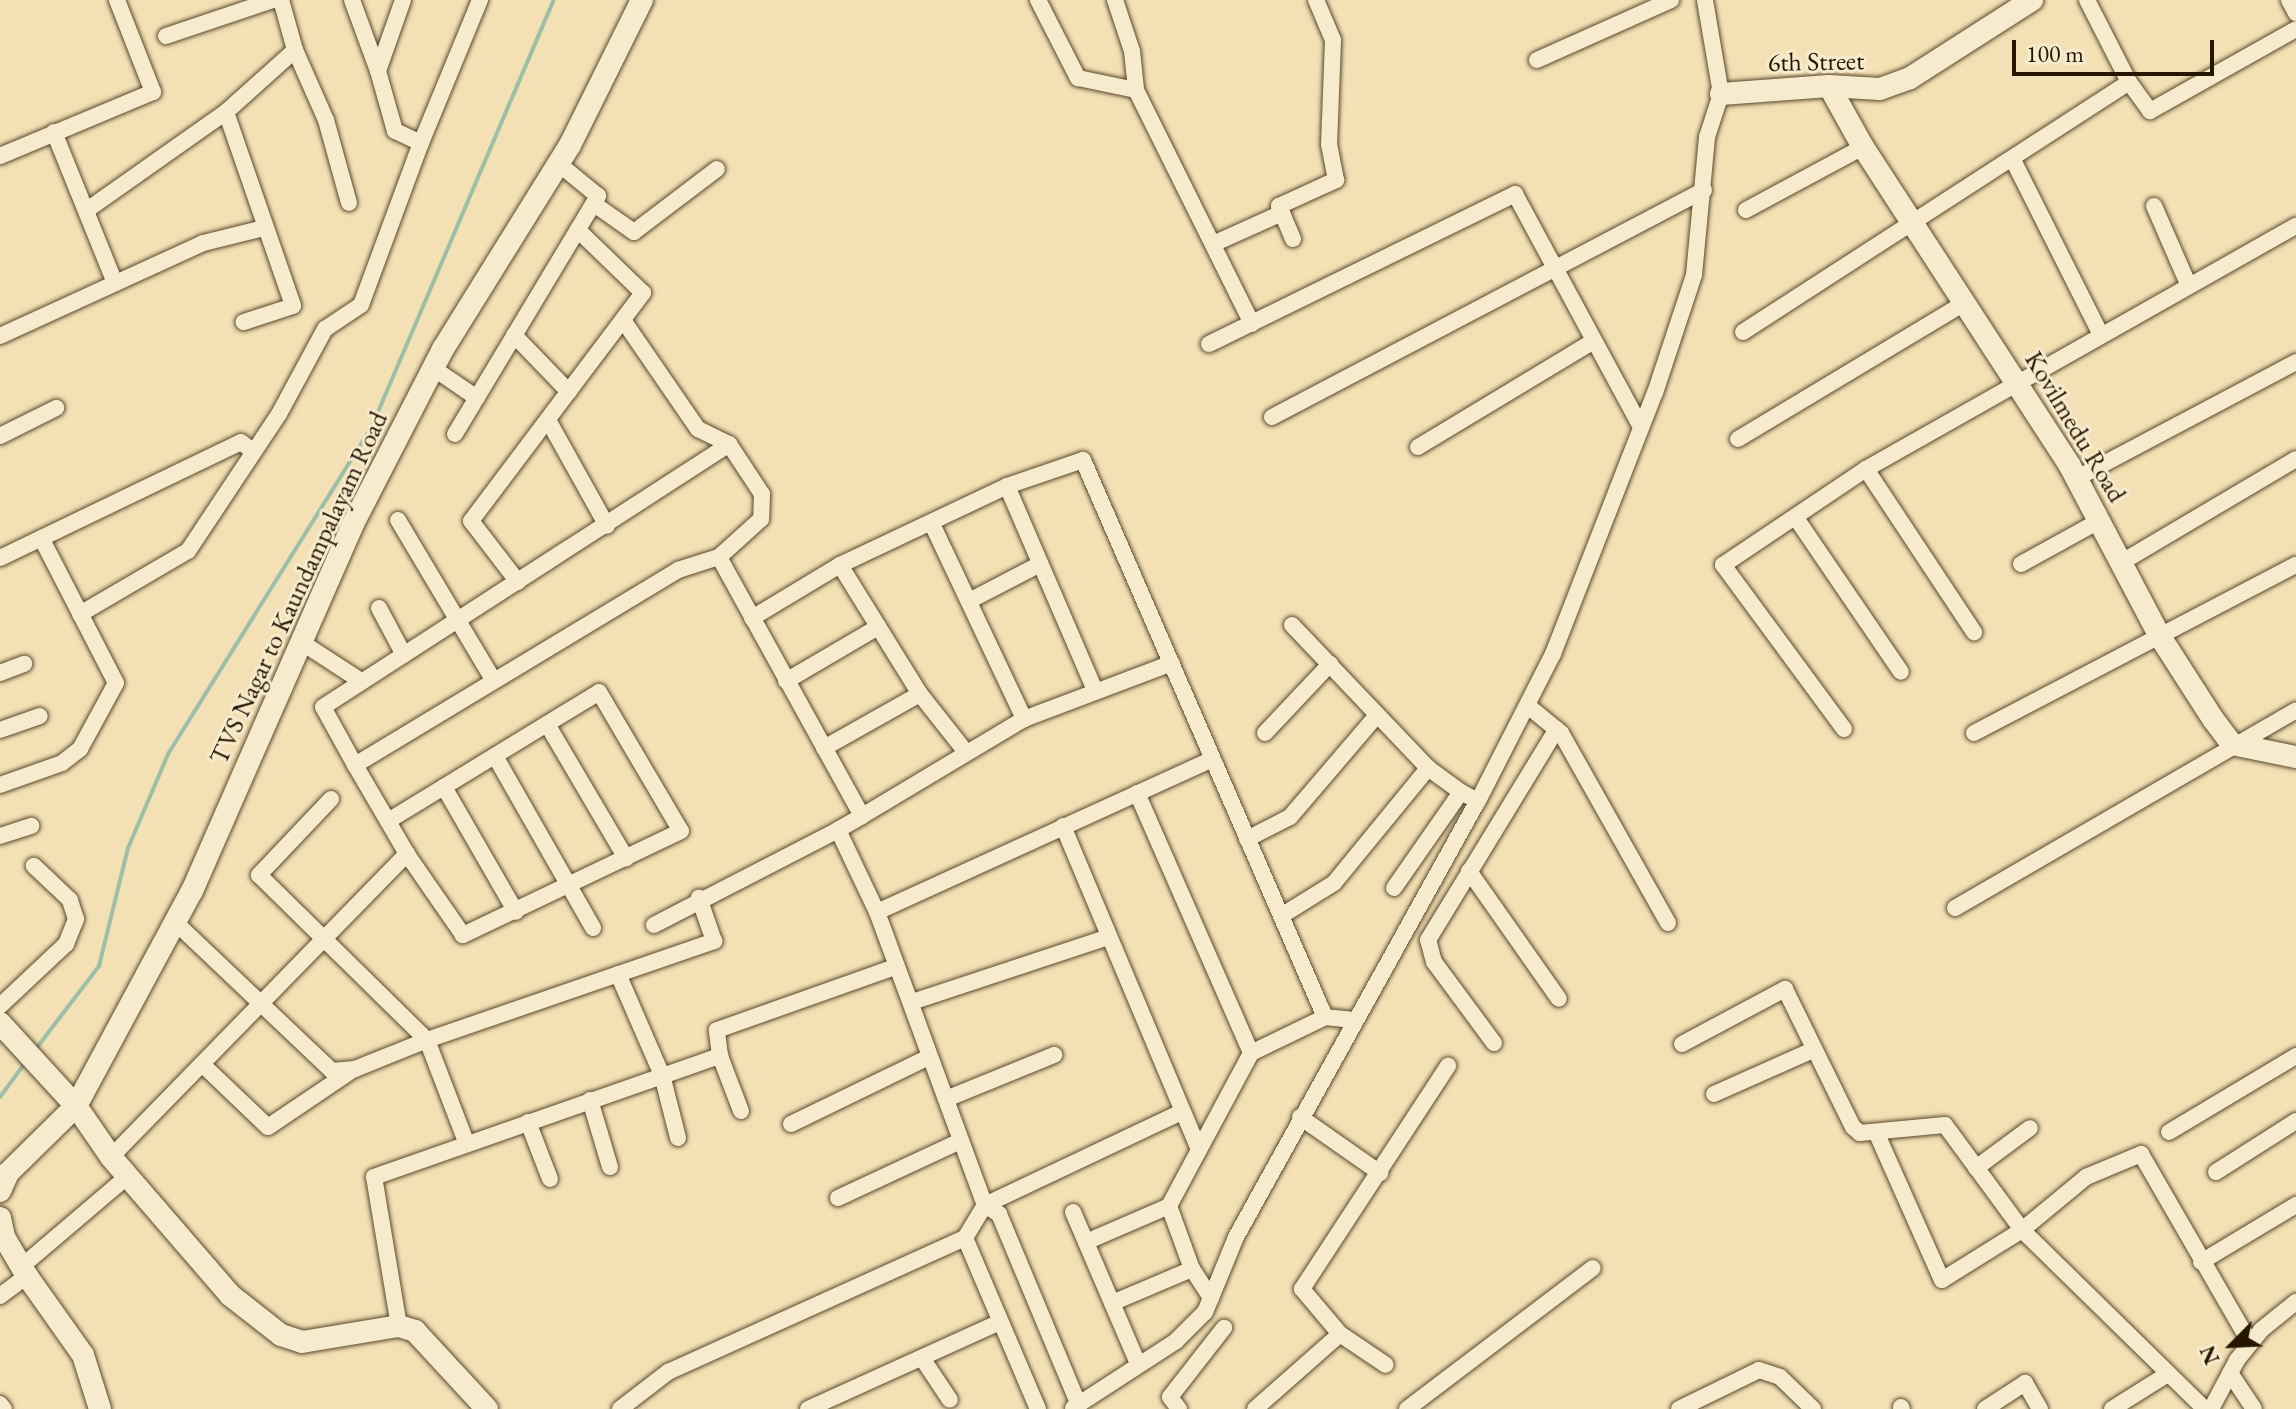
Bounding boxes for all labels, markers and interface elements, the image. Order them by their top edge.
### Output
scale bar [2016,24,2218,74]
text: 100 m [2026,38,2084,69]
street label: 6th Street [1768,46,1864,78]
street label: Kovilmedu Road [2018,346,2132,508]
street label: TVS Nagar to Kaundampalayam Road [203,407,395,769]
north arrow [2192,1305,2272,1385]
text: N [2193,1341,2226,1369]

